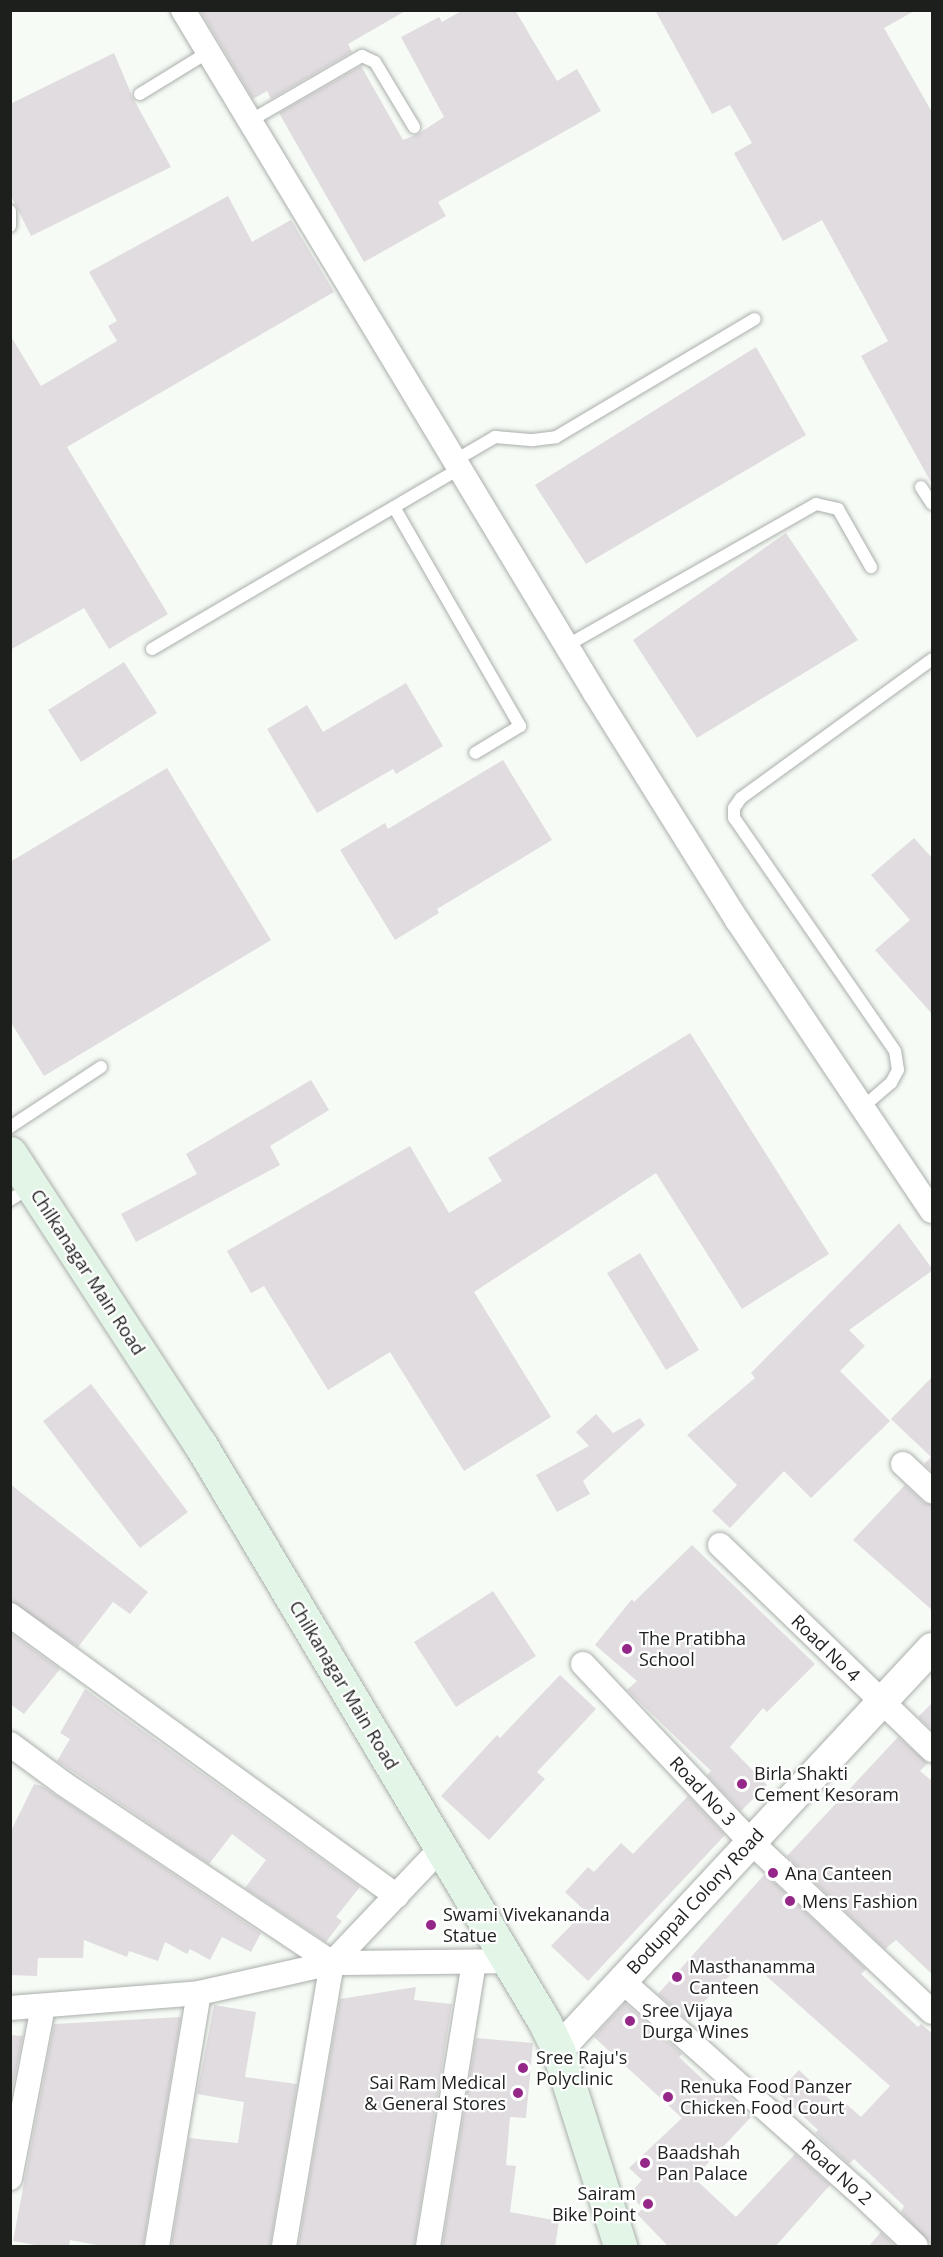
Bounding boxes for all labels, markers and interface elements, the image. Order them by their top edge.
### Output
street label: Chilkanagar Main Road [26,1185,150,1359]
street label: Chilkanagar Main Road [285,1597,403,1773]
street label: Road No 4 [787,1610,865,1686]
place label: The Pratibha School [639,1628,746,1670]
marker: The Pratibha School [620,1642,634,1656]
street label: Road No 3 [665,1752,741,1830]
place label: Birla Shakti Cement Kesoram [754,1763,899,1806]
marker: Birla Shakti Cement Kesoram [735,1777,749,1791]
street label: Boduppal Colony Road [622,1824,768,1978]
place label: Ana Canteen [785,1862,892,1884]
marker: Ana Canteen [766,1866,780,1880]
place label: Mens Fashion [802,1890,918,1912]
marker: Mens Fashion [783,1894,797,1908]
place label: Swami Vivekananda Statue [443,1904,610,1946]
marker: Swami Vivekananda Statue [424,1918,438,1932]
place label: Masthanamma Canteen [689,1956,816,1998]
marker: Masthanamma Canteen [670,1970,684,1984]
place label: Sree Vijaya Durga Wines [642,2000,749,2042]
marker: Sree Vijaya Durga Wines [623,2014,637,2028]
place label: Sree Raju's Polyclinic [536,2047,627,2090]
marker: Sree Raju's Polyclinic [514,2059,532,2077]
place label: Sai Ram Medical & General Stores [364,2072,506,2114]
place label: Renuka Food Panzer Chicken Food Court [680,2076,852,2118]
marker: Sai Ram Medical & General Stores [511,2086,525,2100]
marker: Renuka Food Panzer Chicken Food Court [661,2090,675,2104]
street label: Road No 2 [797,2135,877,2209]
place label: Baadshah Pan Palace [657,2142,748,2184]
marker: Baadshah Pan Palace [638,2156,652,2170]
place label: Sairam Bike Point [552,2183,636,2226]
marker: Sairam Bike Point [641,2197,655,2211]

